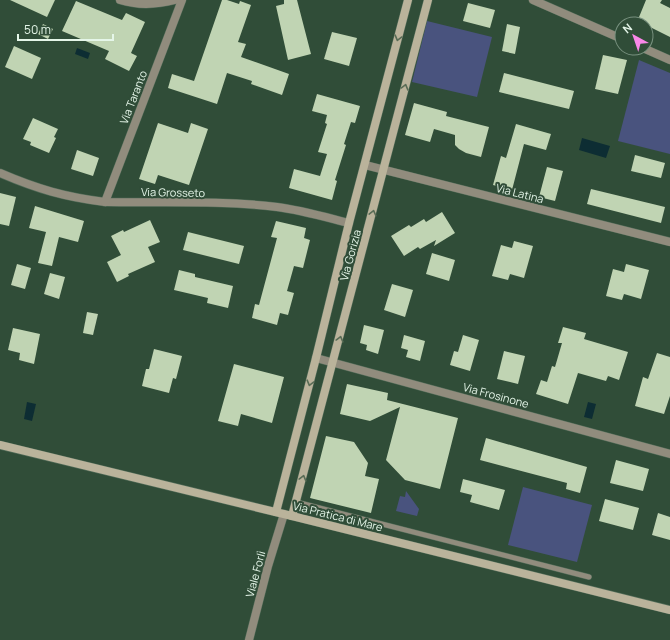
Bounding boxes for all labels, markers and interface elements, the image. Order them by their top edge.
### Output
scale bar [18,16,113,42]
north arrow [614,16,654,56]
text: N [619,20,635,36]
text: 50 m [24,21,51,38]
one-way arrow [394,34,403,41]
street label: Via Taranto [116,68,150,126]
one-way arrow [400,84,409,91]
street label: Via Latina [495,180,545,206]
street label: Via Grosseto [141,184,206,200]
one-way arrow [368,210,376,216]
street label: Via Gorizia [336,228,364,282]
one-way arrow [335,336,343,342]
street label: Via Frosinone [461,379,531,411]
one-way arrow [306,380,314,386]
one-way arrow [298,475,306,481]
street label: Via Pratica di Mare [292,498,385,535]
street label: Viale Forlì [242,549,268,599]

